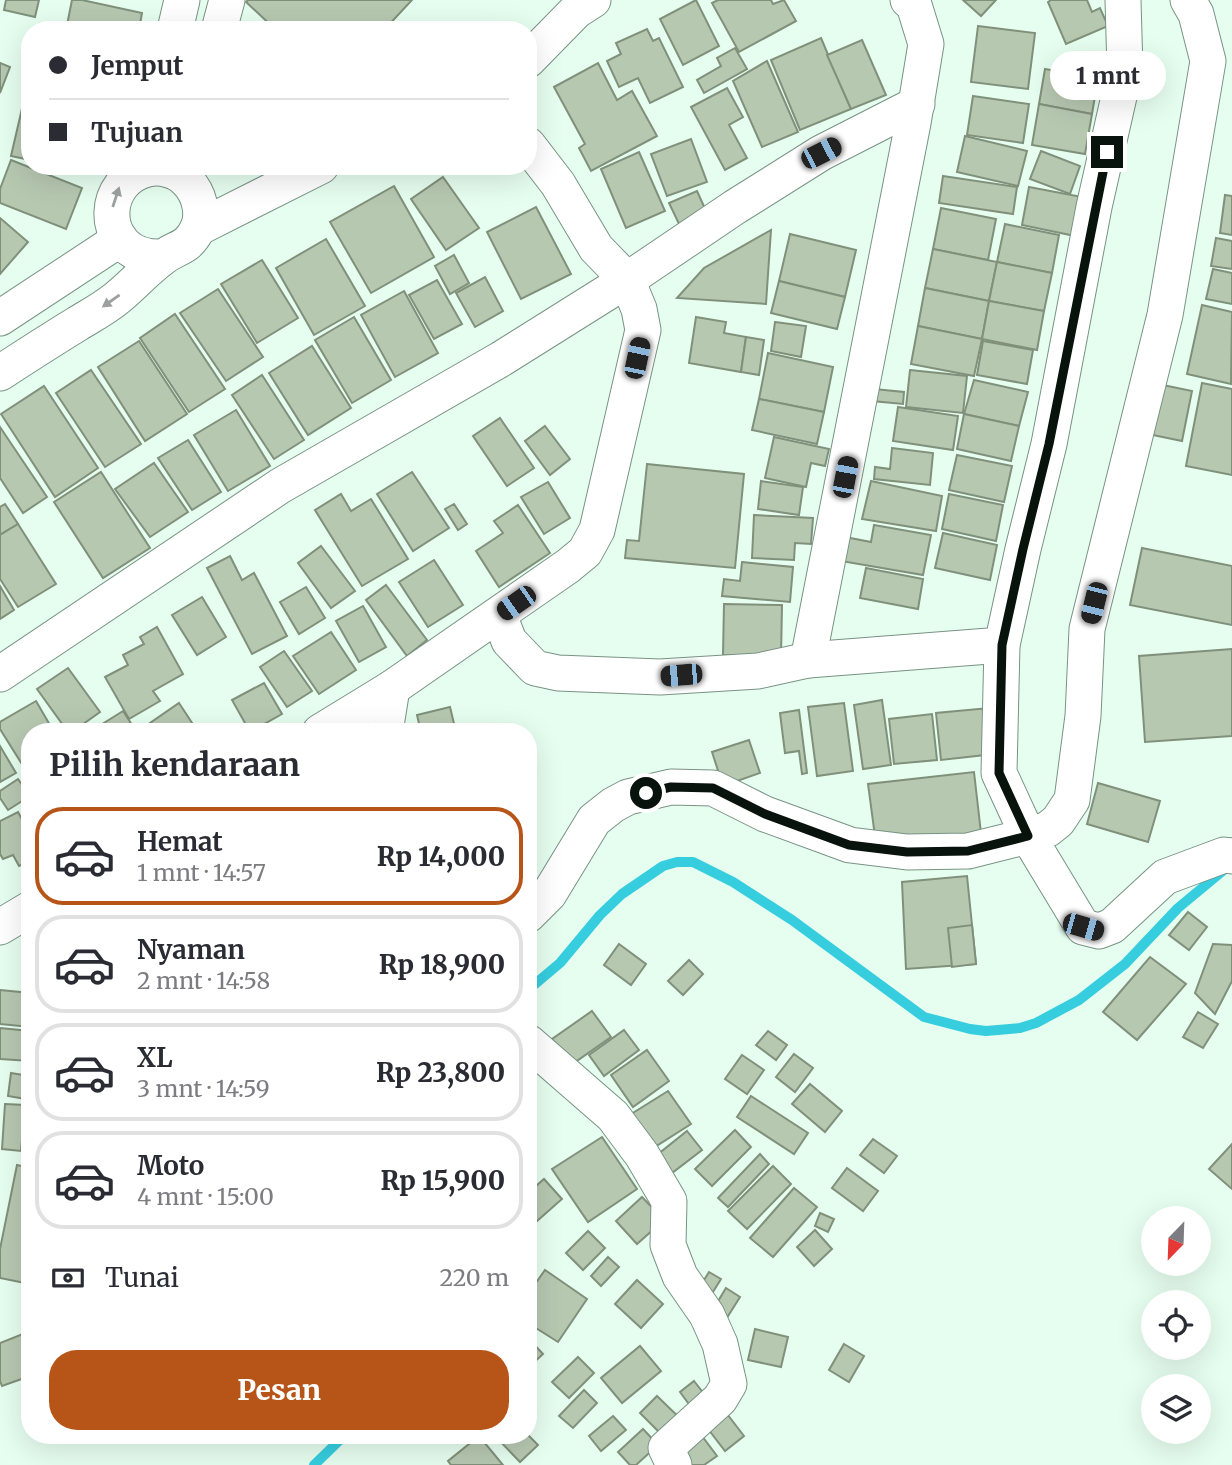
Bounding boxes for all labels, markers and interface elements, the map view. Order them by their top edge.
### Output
text: Jemput [91,49,184,82]
callout: 1 mnt [1049,51,1165,100]
text: 1 mnt [1076,61,1140,90]
text: Tujuan [91,116,183,149]
car [798,134,845,172]
route end [1091,136,1123,168]
one-way arrow [111,187,121,208]
one-way arrow [102,294,120,308]
car [623,335,652,381]
car [831,454,860,500]
car [1079,580,1110,626]
car [493,582,540,624]
car [660,663,703,687]
text: Pilih kendaraan [49,745,300,785]
route start [630,777,662,809]
icon: car [53,825,116,888]
text: Hemat [137,825,223,858]
text: Rp 14,000 [377,840,505,873]
text: 1 mnt · 14:57 [137,858,266,887]
car [1060,911,1107,943]
icon: car [53,933,116,996]
text: Nyaman [137,933,245,966]
text: Rp 18,900 [379,948,505,981]
text: 2 mnt · 14:58 [137,966,270,995]
icon: car [53,1041,116,1104]
text: XL [137,1041,173,1074]
text: Rp 23,800 [376,1056,505,1089]
text: 3 mnt · 14:59 [137,1074,270,1103]
icon: car [53,1149,116,1212]
text: Moto [137,1149,204,1182]
text: Rp 15,900 [380,1164,505,1197]
text: 4 mnt · 15:00 [137,1182,274,1211]
north arrow [1141,1206,1211,1276]
map controls [1141,1206,1211,1444]
icon: cash [49,1259,87,1297]
text: Tunai [105,1261,179,1294]
text: 220 m [439,1263,509,1292]
button: locate [1141,1290,1211,1360]
button: Pesan [49,1350,509,1430]
button: layers [1141,1374,1211,1444]

